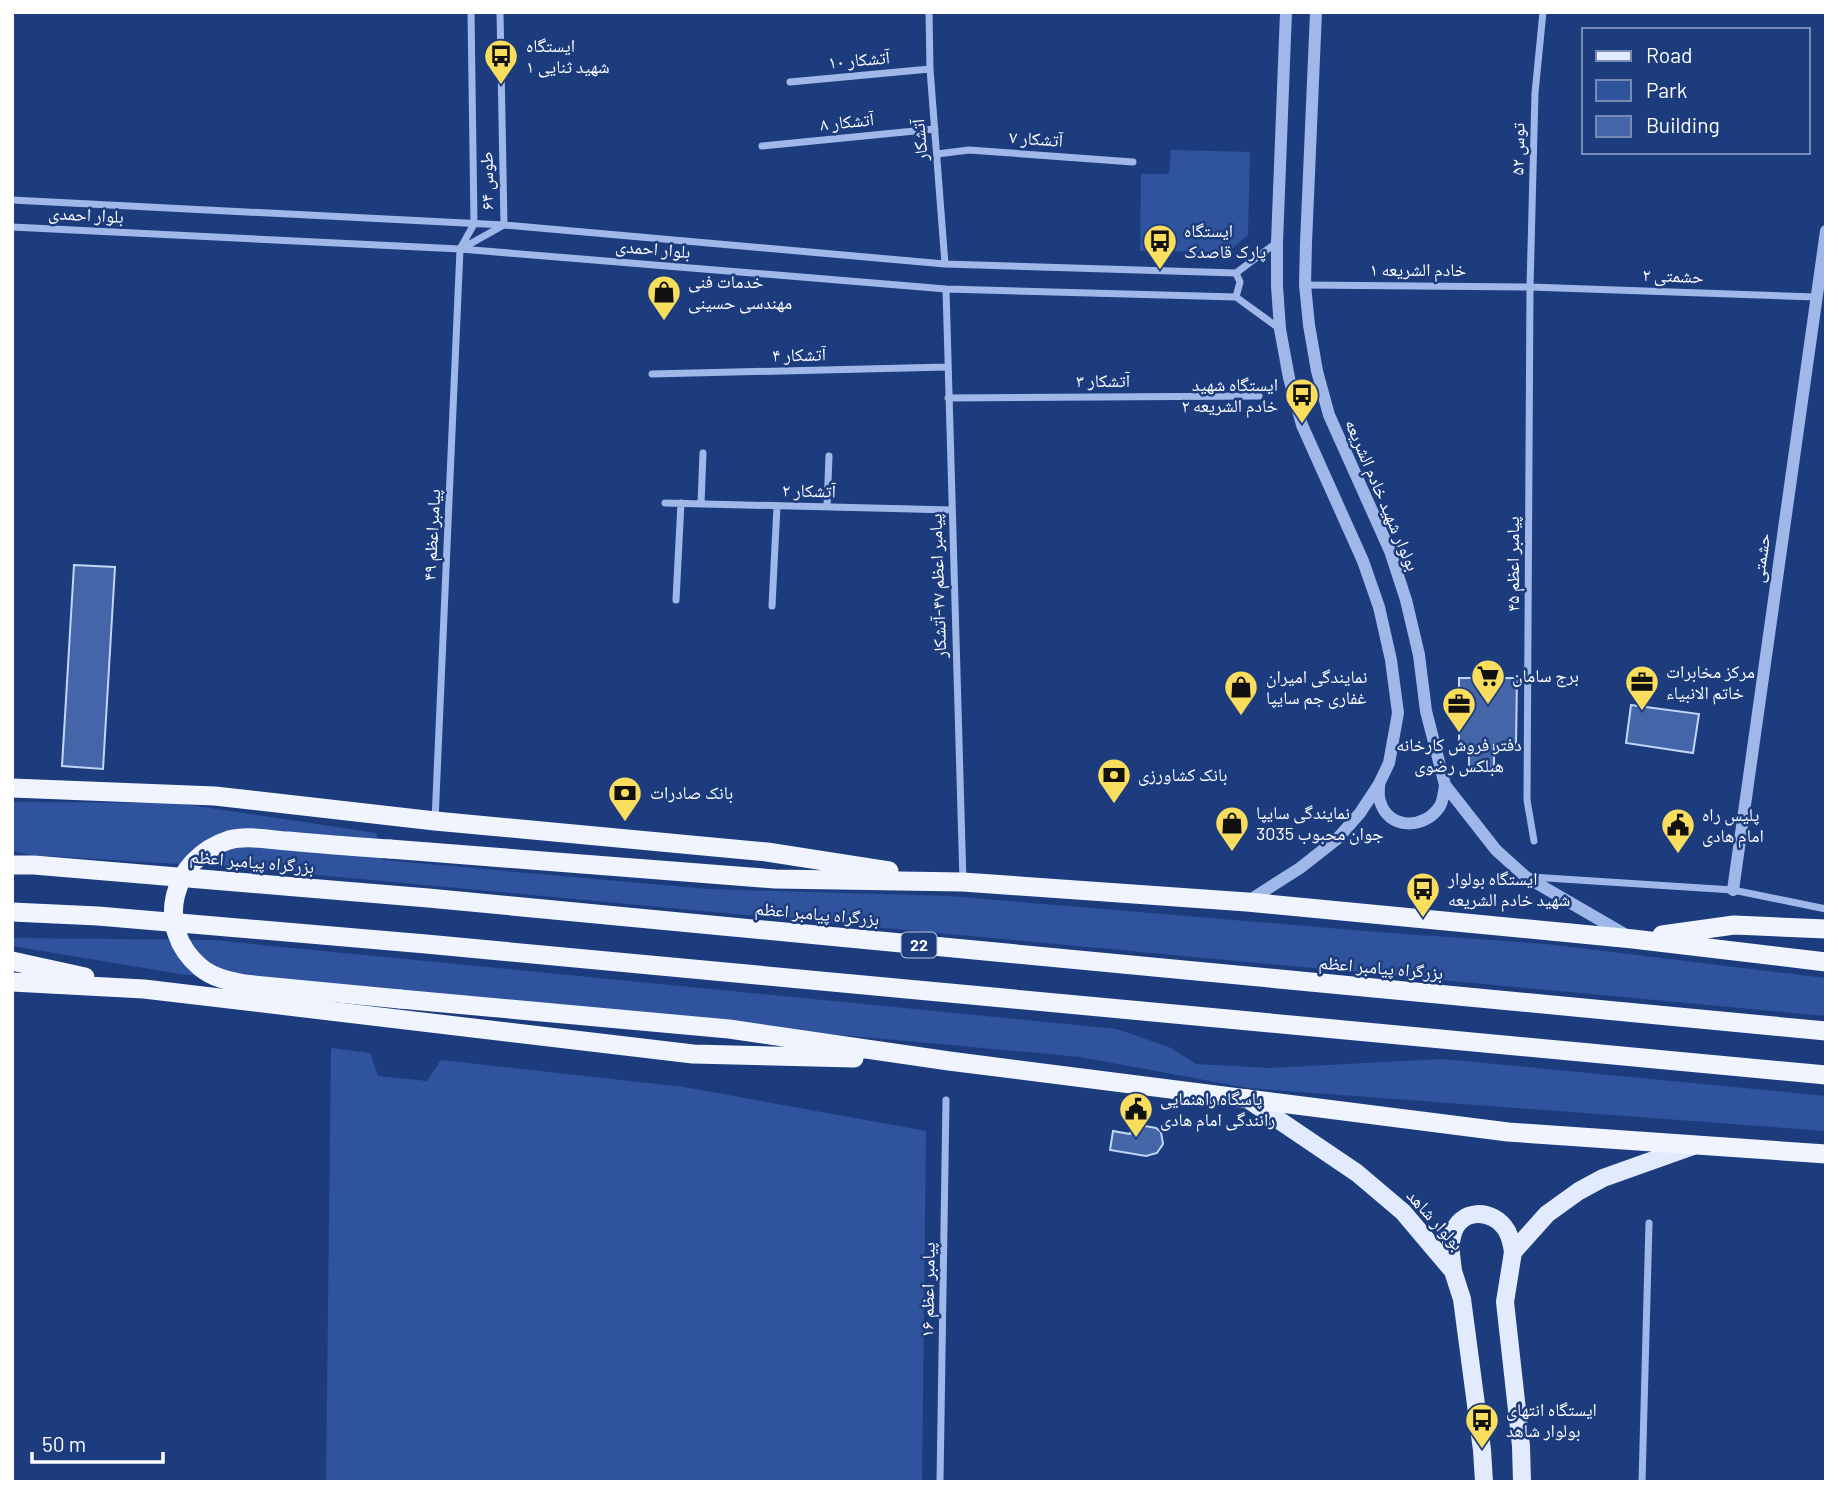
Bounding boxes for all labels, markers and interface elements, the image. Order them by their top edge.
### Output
legend [1582,28,1810,154]
place label: ایستگاه شهید ثنایی ۱ [526,34,610,78]
bus stop icon: ایستگاه شهید ثنایی ۱ [482,37,520,86]
text: Road [1646,42,1692,67]
street label: آتشکار ۱۰ [827,45,891,73]
text: Park [1646,77,1687,102]
street label: آتشکار ۸ [819,107,875,135]
text: Building [1646,112,1720,137]
street label: آتشکار [906,118,932,163]
street label: توس ۵۲ [1506,122,1529,175]
street label: آتشکار ۷ [1008,125,1064,151]
street label: طوس ۶۴ [474,152,499,210]
street label: بلوار احمدی [48,201,124,228]
place label: ایستگاه پارک قاصدک [1184,219,1266,263]
bus stop icon: ایستگاه پارک قاصدک [1141,222,1179,271]
street label: بلوار احمدی [614,234,692,263]
street label: خادم الشریعه ۱ [1370,258,1466,282]
street label: حشمتی ۲ [1642,263,1704,288]
place label: خدمات فنی مهندسی حسینی [688,270,792,314]
shop icon: خدمات فنی مهندسی حسینی [645,273,683,322]
street label: آتشکار ۴ [772,343,827,365]
street label: آتشکار ۳ [1076,369,1130,391]
place label: ایستگاه شهید خادم الشریعه ۲ [1181,373,1278,418]
bus stop icon: ایستگاه شهید خادم الشریعه ۲ [1283,376,1321,425]
street label: بولوار شهید خادم الشریعه [1339,415,1425,575]
street label: آتشکار ۲ [782,479,837,501]
street label: پیامبراعظم ۴۹ [418,488,446,582]
street label: پیامبر اعظم ۴۷-آتشکار [923,513,953,660]
street label: پیامبر اعظم ۴۵ [1501,516,1525,612]
street label: حشمتی [1746,532,1775,584]
supermarket icon: برج سامان [1469,657,1507,706]
place label: مرکز مخابرات خاتم الانبیاء [1666,660,1755,705]
office icon: مرکز مخابرات خاتم الانبیاء [1623,663,1661,712]
place label: برج سامان [1512,664,1579,688]
place label: نمایندگی امیران غفاری جم سایپا [1266,665,1367,710]
shop icon: نمایندگی امیران غفاری جم سایپا [1222,668,1260,717]
office icon: دفتر فروش کارخانه هبلکس رضوی [1440,685,1478,734]
place label: دفتر فروش کارخانه هبلکس رضوی [1396,733,1522,777]
bank icon: بانک کشاورزی [1095,756,1133,805]
place label: بانک کشاورزی [1138,763,1227,786]
bank icon: بانک صادرات [606,774,644,823]
place label: بانک صادرات [650,781,733,804]
place label: نمایندگی سایپا جوان محبوب 3035 [1256,801,1384,845]
place label: پلیس راه امام هادی [1702,803,1764,848]
shop icon: نمایندگی سایپا جوان محبوب 3035 [1213,804,1251,853]
public building icon: پلیس راه امام هادی [1659,806,1697,855]
street label: بزرگراه پیامبر اعظم [189,845,315,879]
place label: ایستگاه بولوار شهید خادم الشریعه [1447,867,1570,912]
bus stop icon: ایستگاه بولوار شهید خادم الشریعه [1404,870,1442,919]
street label: بزرگراه پیامبر اعظم [754,897,880,931]
road number: 22 [902,932,936,958]
street label: بزرگراه پیامبر اعظم [1318,951,1444,985]
place label: پاسگاه راهنمایی رانندگی امام هادی [1160,1087,1275,1132]
public building icon: پاسگاه راهنمایی رانندگی امام هادی [1117,1090,1155,1139]
street label: بولوار شاهد [1402,1184,1469,1255]
street label: پیامبر اعظم ۱۶ [915,1242,941,1338]
place label: ایستگاه انتهای بولوار شاهد [1506,1398,1597,1442]
bus stop icon: ایستگاه انتهای بولوار شاهد [1463,1401,1501,1450]
scale bar [32,1420,163,1464]
text: 50 m [42,1431,86,1456]

